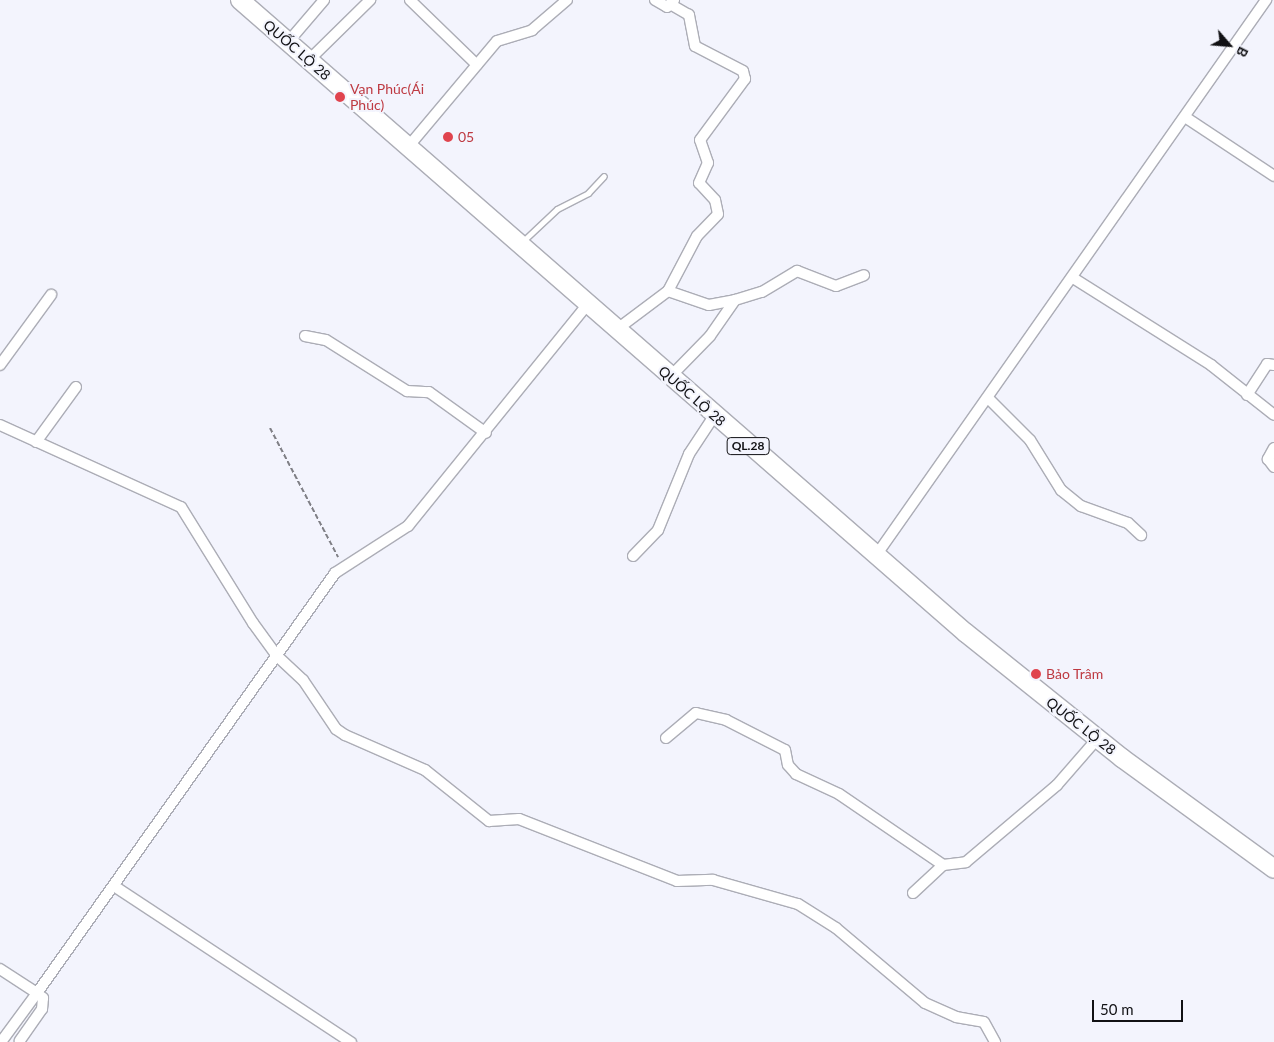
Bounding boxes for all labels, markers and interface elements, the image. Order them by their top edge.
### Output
street label: QUỐC LỘ 28 [260,16,334,84]
north arrow [1204,20,1254,70]
text: B [1233,44,1252,60]
place label: Vạn Phúc(Ái Phúc) [350,81,424,114]
marker: Vạn Phúc(Ái Phúc) [334,91,346,103]
place label: 05 [458,129,474,145]
marker: 05 [442,131,454,143]
street label: QUỐC LỘ 28 [655,362,729,430]
road number: QL.28 [726,436,770,456]
place label: Bảo Trâm [1046,666,1104,682]
marker: Bảo Trâm [1030,668,1042,680]
street label: QUỐC LỘ 28 [1043,694,1119,758]
scale bar [1094,990,1185,1022]
text: 50 m [1100,1000,1134,1018]

